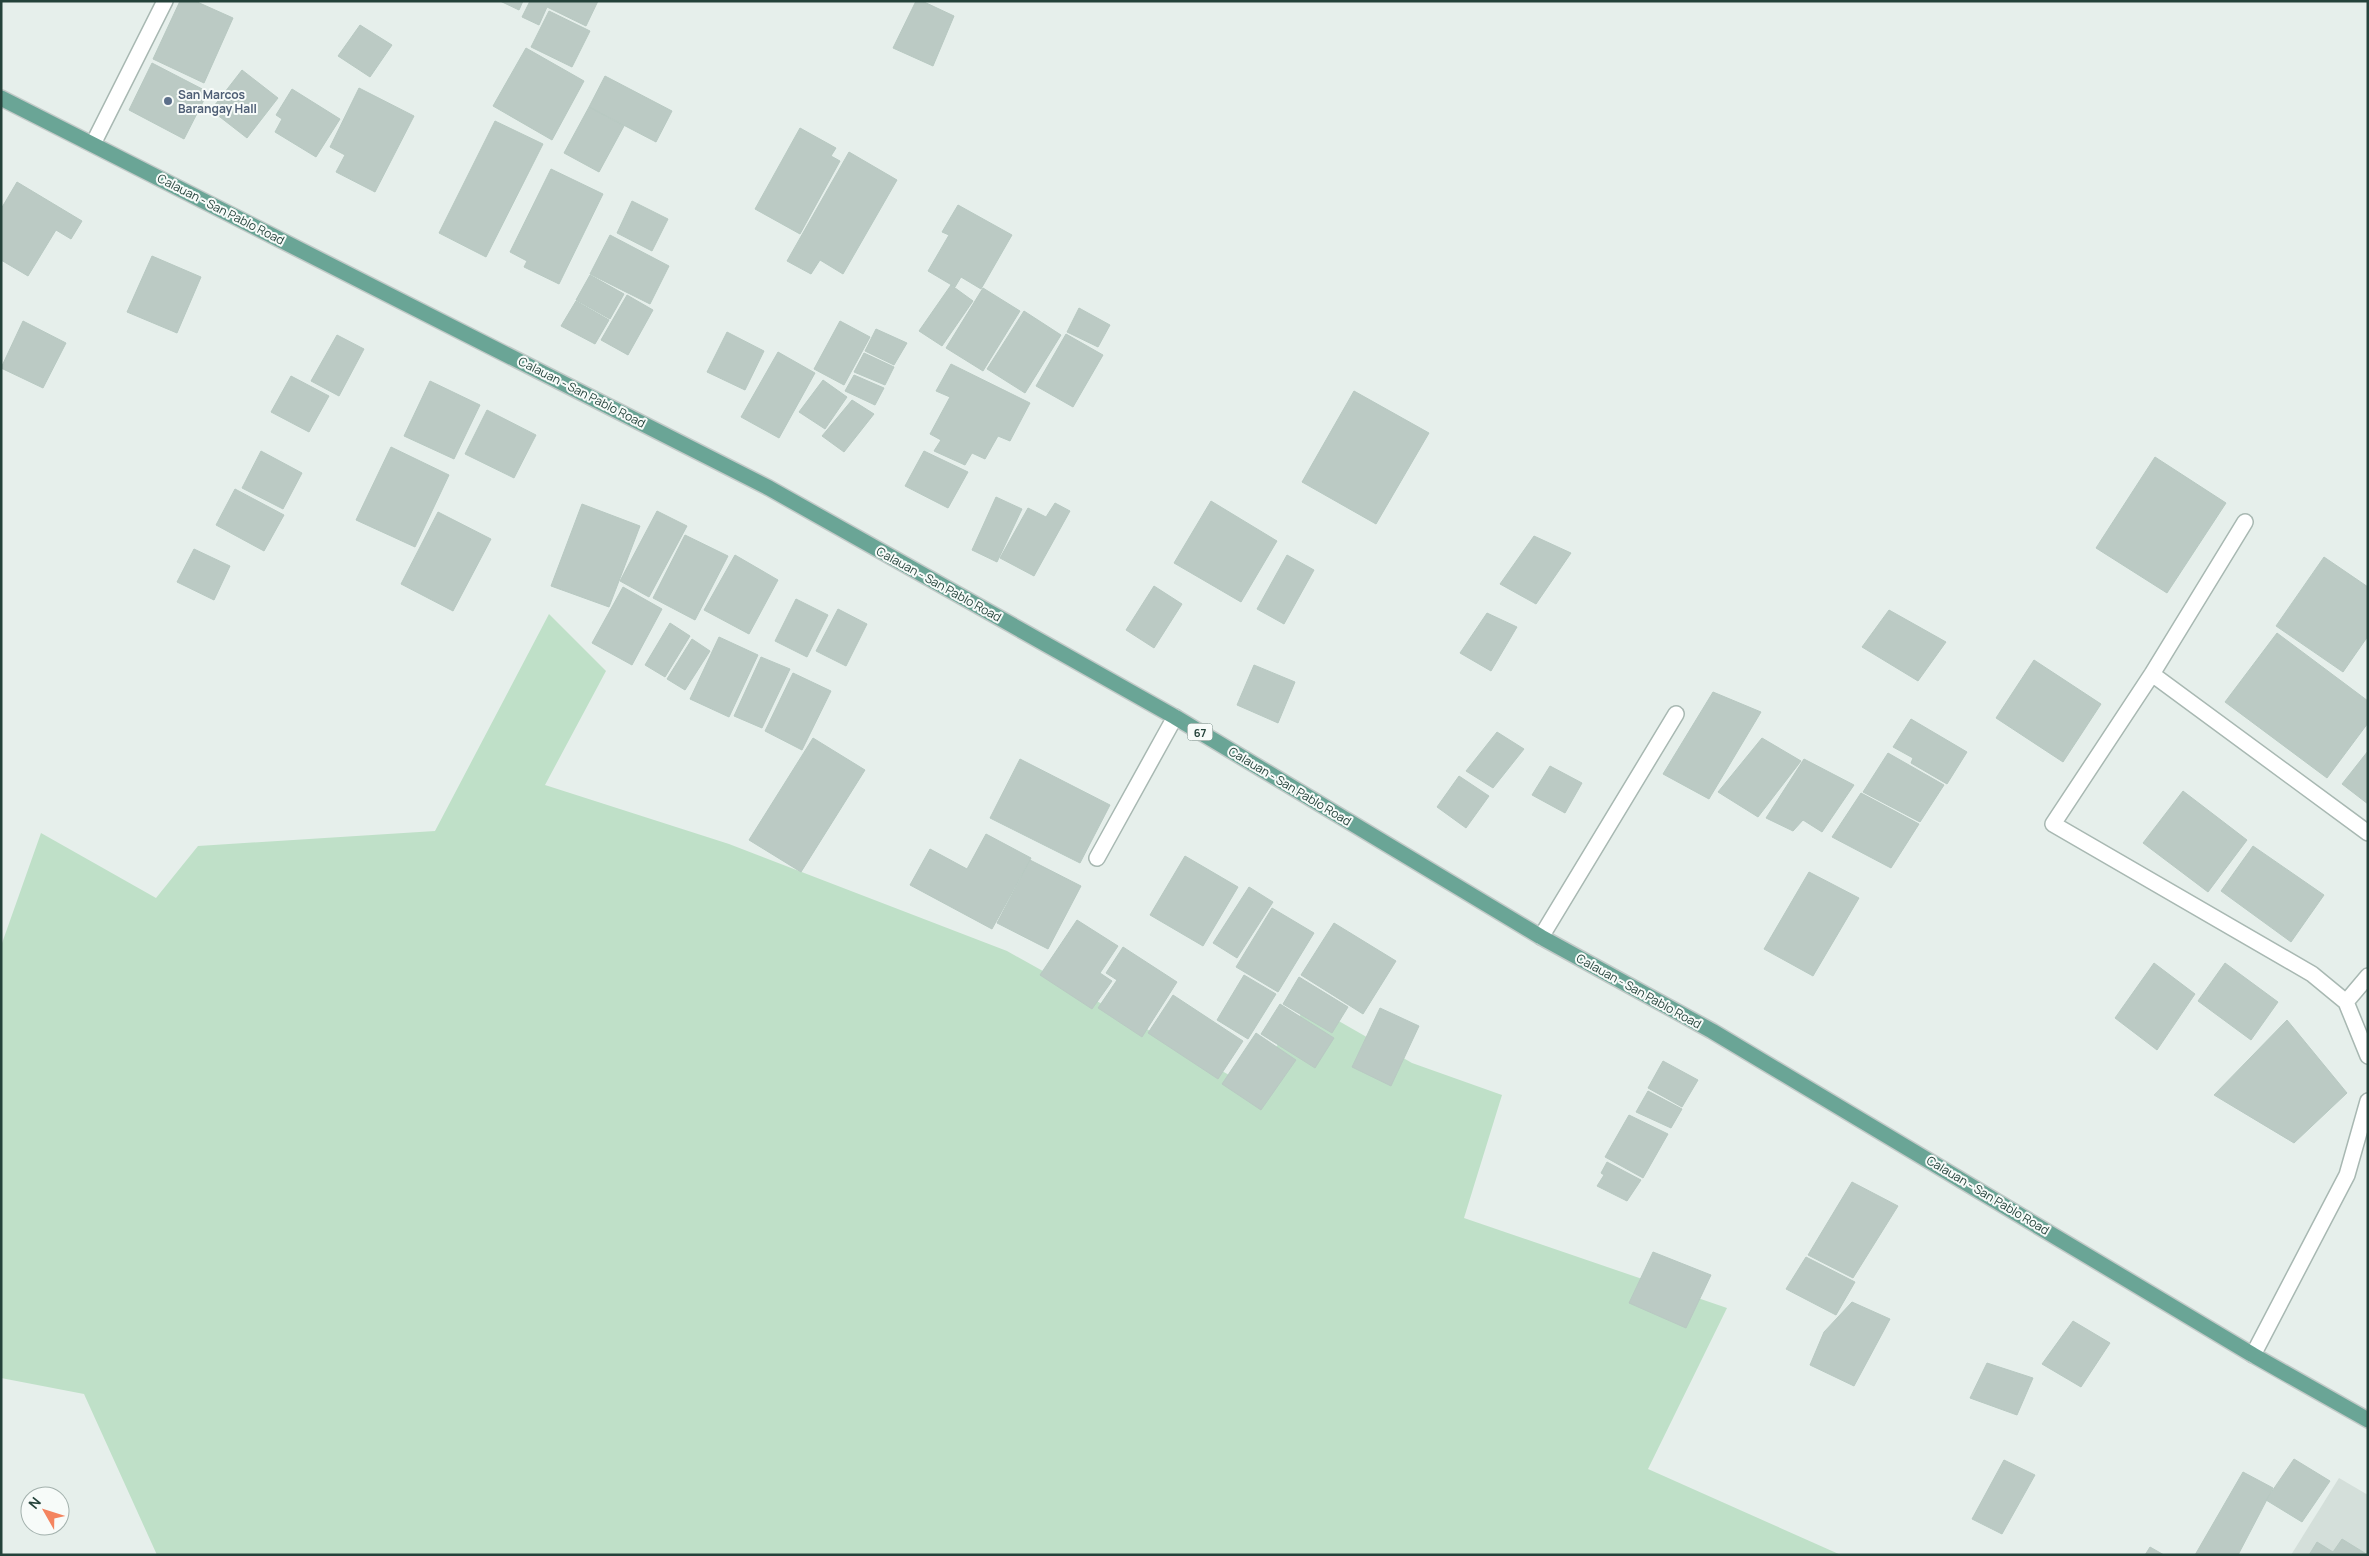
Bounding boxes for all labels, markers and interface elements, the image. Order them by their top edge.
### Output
place label: San Marcos Barangay Hall [178,86,257,117]
marker: San Marcos Barangay Hall [162,95,174,107]
street label: Calauan - San Pablo Road [155,170,287,248]
street label: Calauan - San Pablo Road [516,353,648,431]
street label: Calauan - San Pablo Road [873,542,1005,626]
road number: 67 [1188,724,1212,740]
street label: Calauan - San Pablo Road [1225,743,1355,829]
street label: Calauan - San Pablo Road [1573,949,1705,1033]
street label: Calauan - San Pablo Road [1923,1152,2053,1238]
north arrow [20,1486,70,1536]
text: N [24,1493,45,1512]

